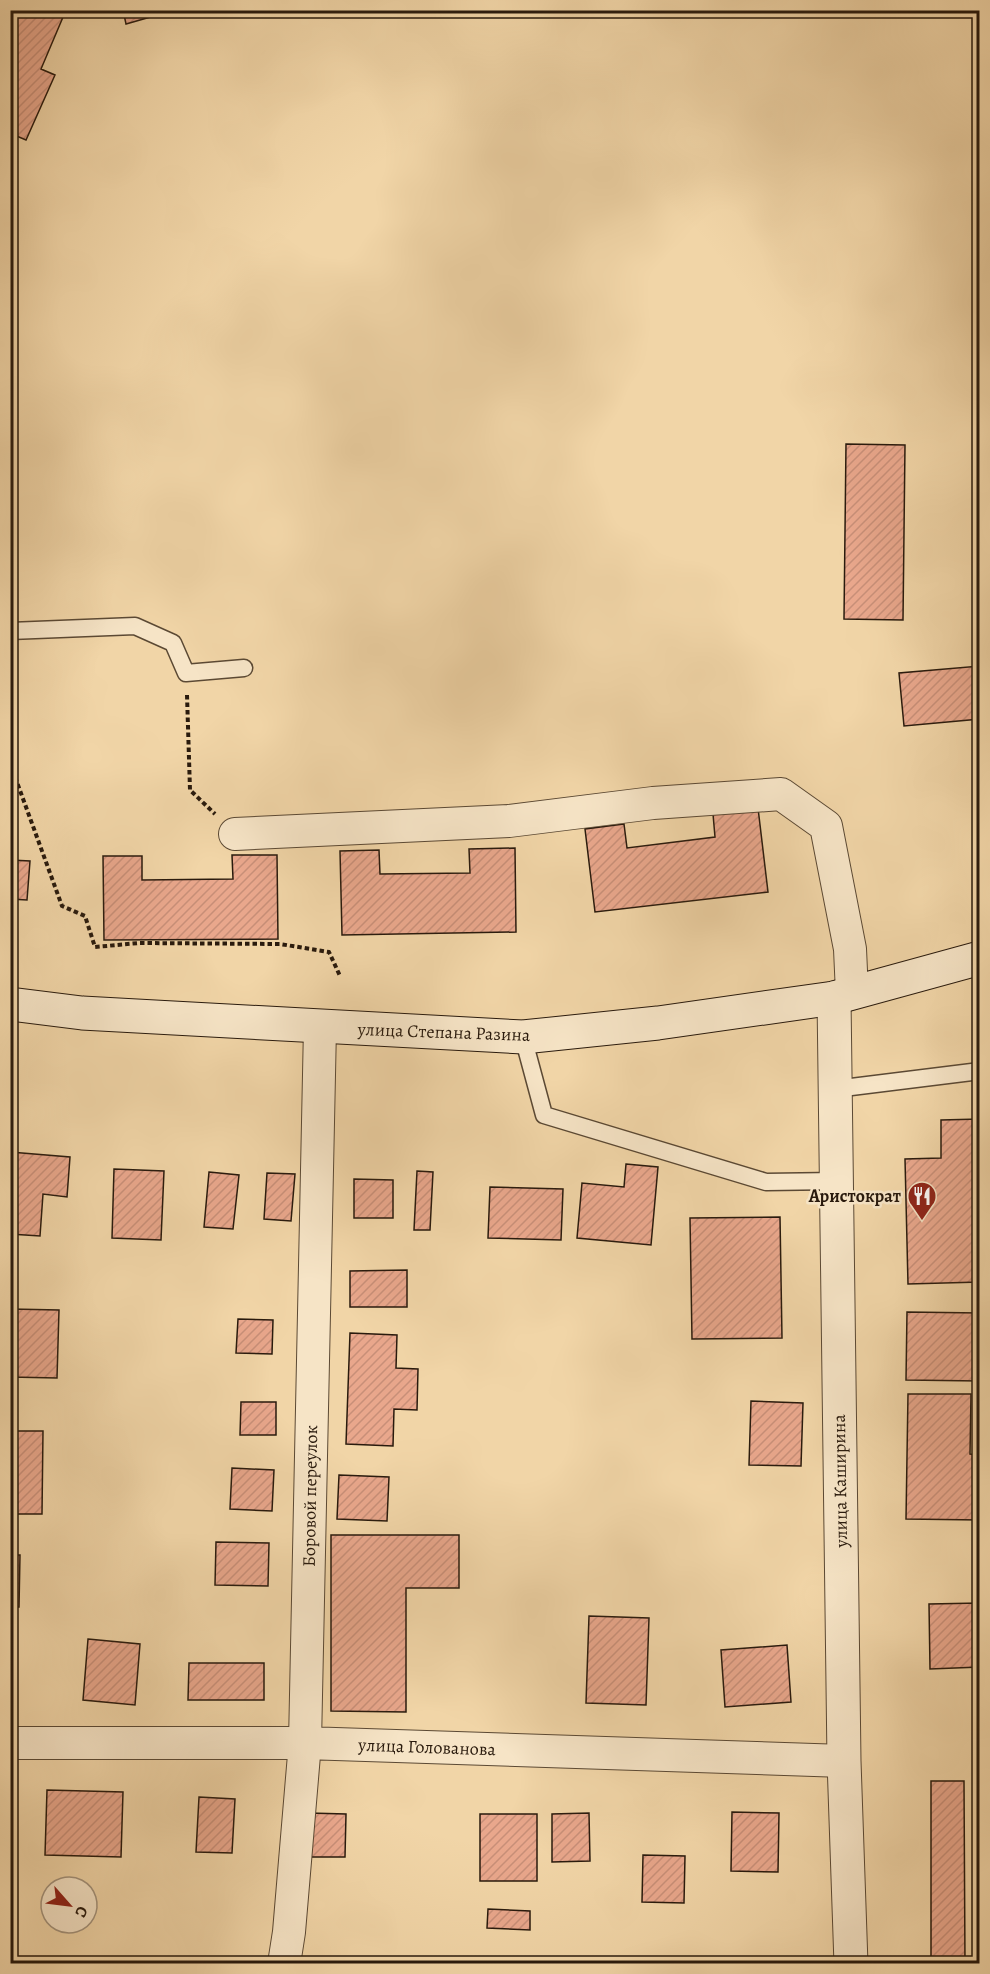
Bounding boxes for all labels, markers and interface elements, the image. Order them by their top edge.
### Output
street label: улица Степана Разина [356,1017,531,1047]
restaurant icon: Аристократ [906,1180,938,1222]
place label: Аристократ [808,1184,901,1208]
street label: улица Каширина [827,1414,853,1549]
street label: Боровой переулок [297,1425,323,1567]
street label: улица Голованова [357,1733,497,1761]
north arrow [39,1875,99,1935]
text: С [69,1902,93,1921]

